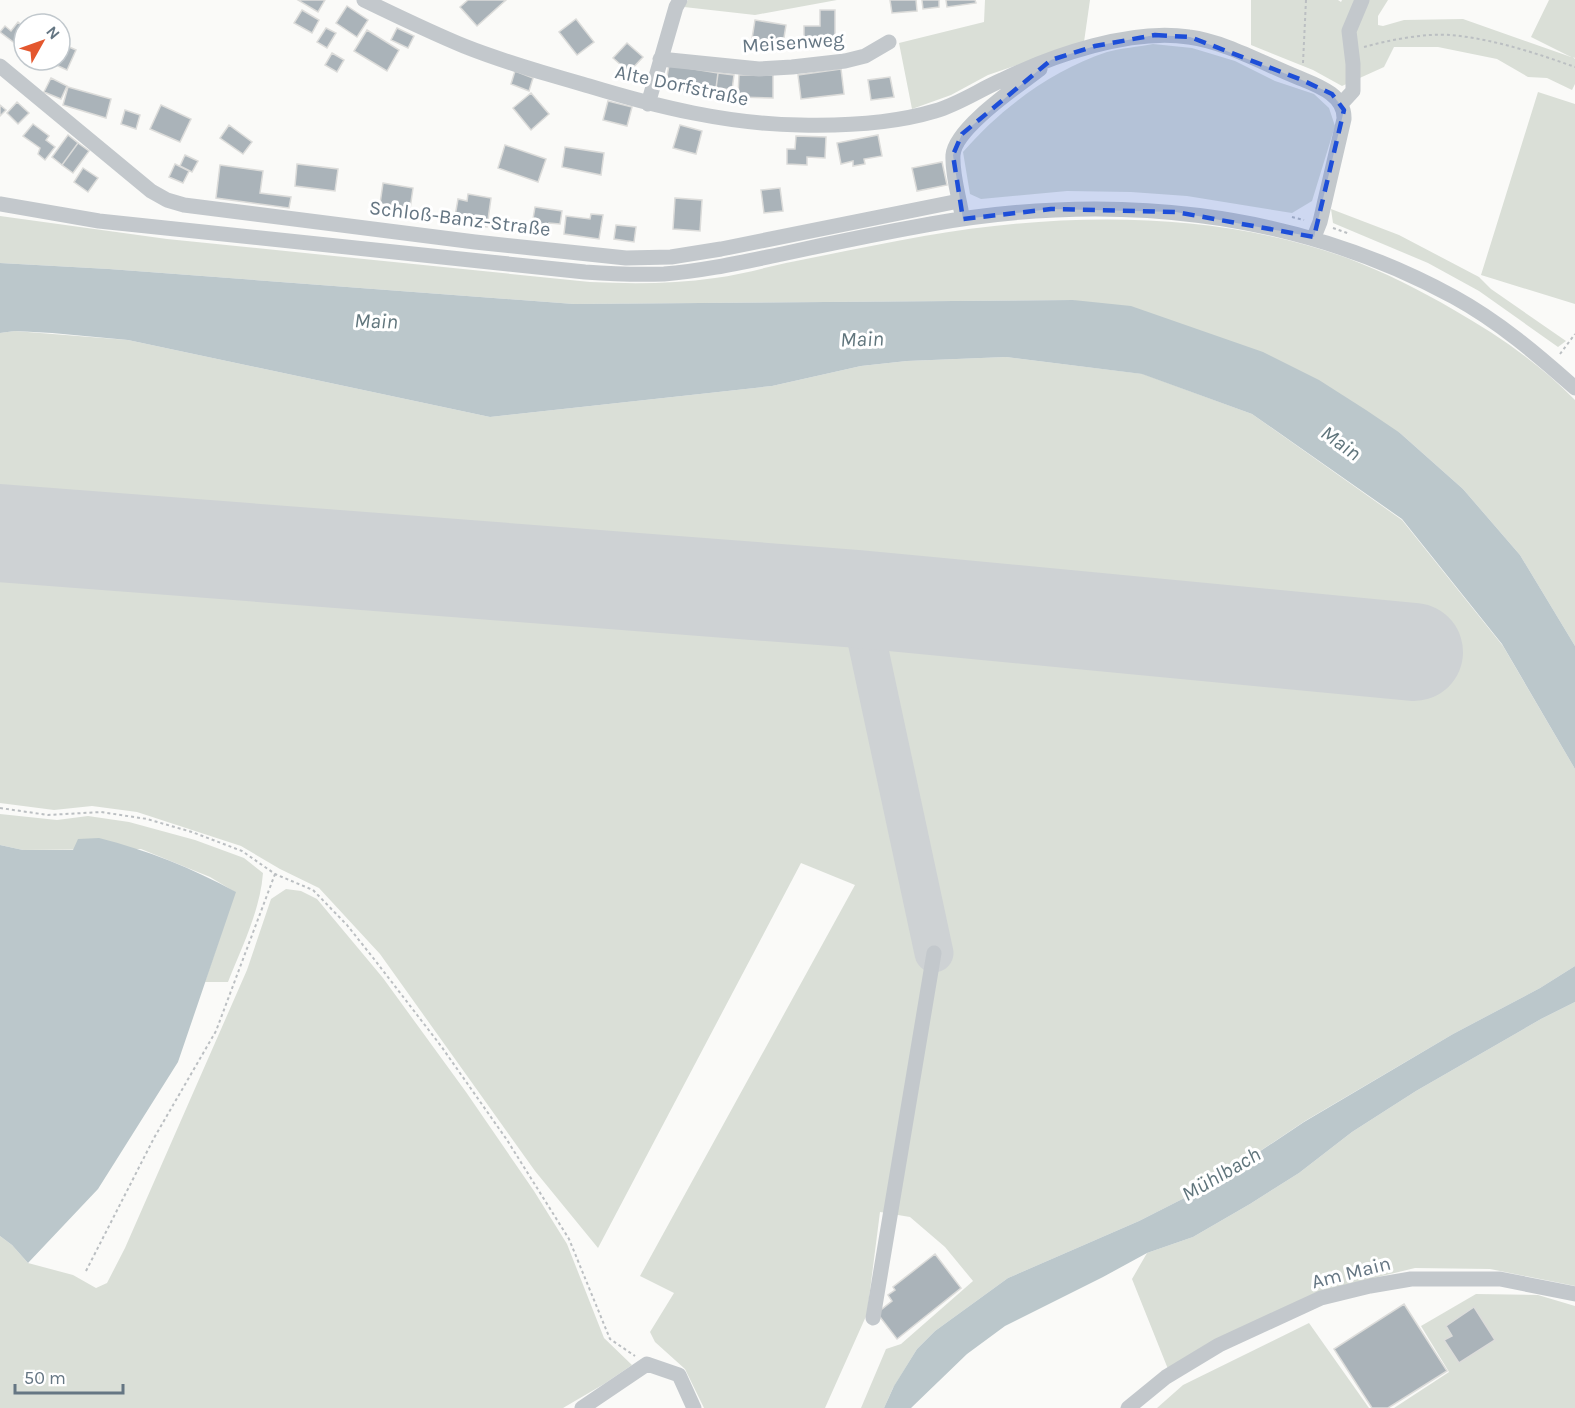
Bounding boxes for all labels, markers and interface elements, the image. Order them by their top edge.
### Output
north arrow [12,12,72,72]
text: N [42,22,64,43]
street label: Meisenweg [741,27,845,58]
street label: Alte Dorfstraße [613,60,751,111]
street label: Schloß-Banz-Straße [368,196,552,241]
water label: Main [354,308,398,334]
water label: Main [840,327,884,351]
water label: Main [1316,420,1366,466]
water label: Mühlbach [1177,1142,1265,1206]
street label: Am Main [1309,1252,1393,1293]
scale bar [15,1357,123,1395]
text: 50 m [24,1367,66,1389]

